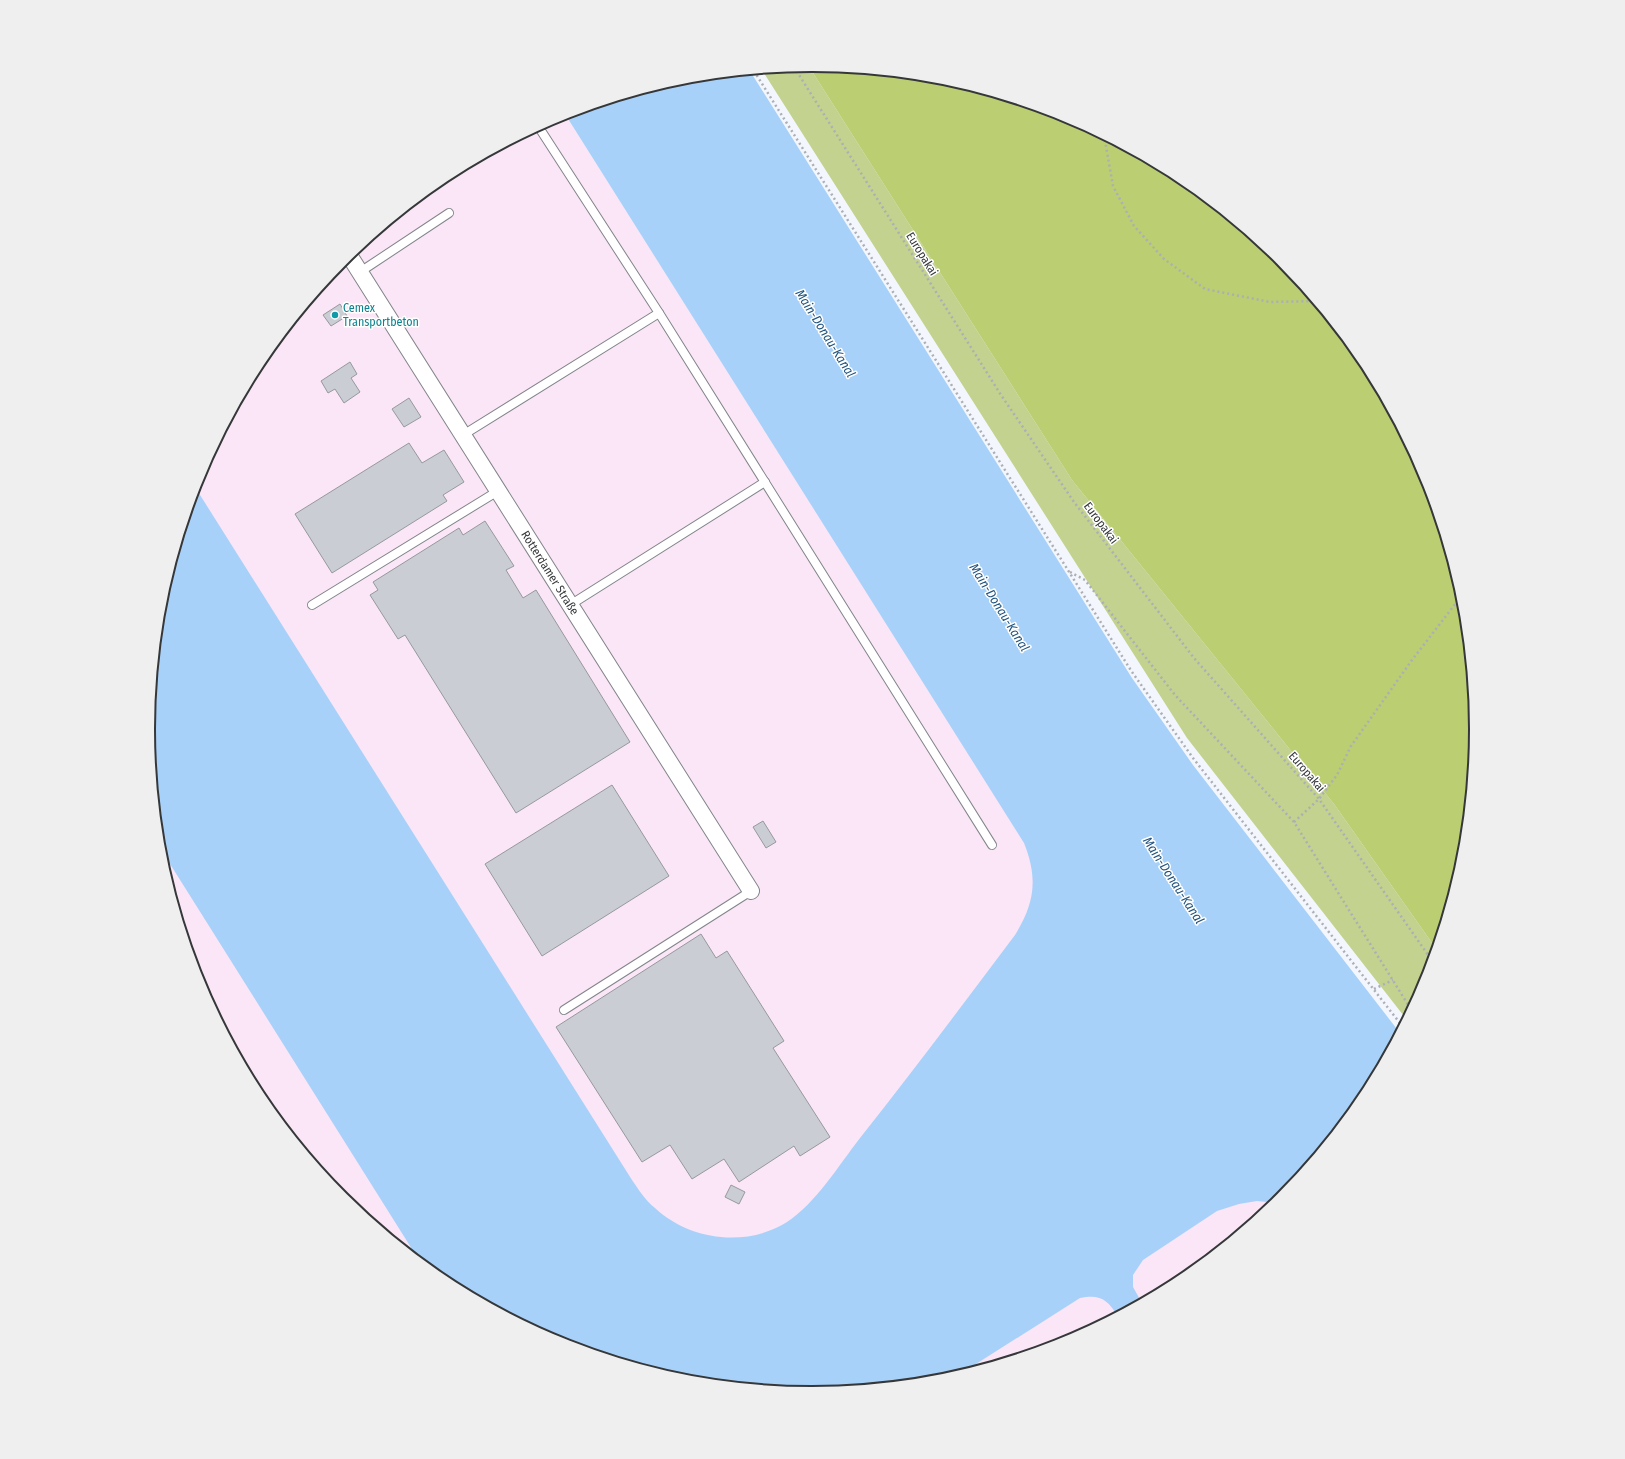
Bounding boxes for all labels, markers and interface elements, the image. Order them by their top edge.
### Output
street label: Europakai [903,230,941,278]
water label: Main-Donau-Kanal [793,287,859,380]
place label: Cemex Transportbeton [343,301,419,329]
marker: Cemex Transportbeton [330,310,340,320]
street label: Europakai [1081,499,1121,547]
street label: Rotterdamer Straße [518,528,582,617]
water label: Main-Donau-Kanal [967,561,1033,654]
street label: Europakai [1286,749,1328,795]
water label: Main-Donau-Kanal [1140,834,1208,927]

